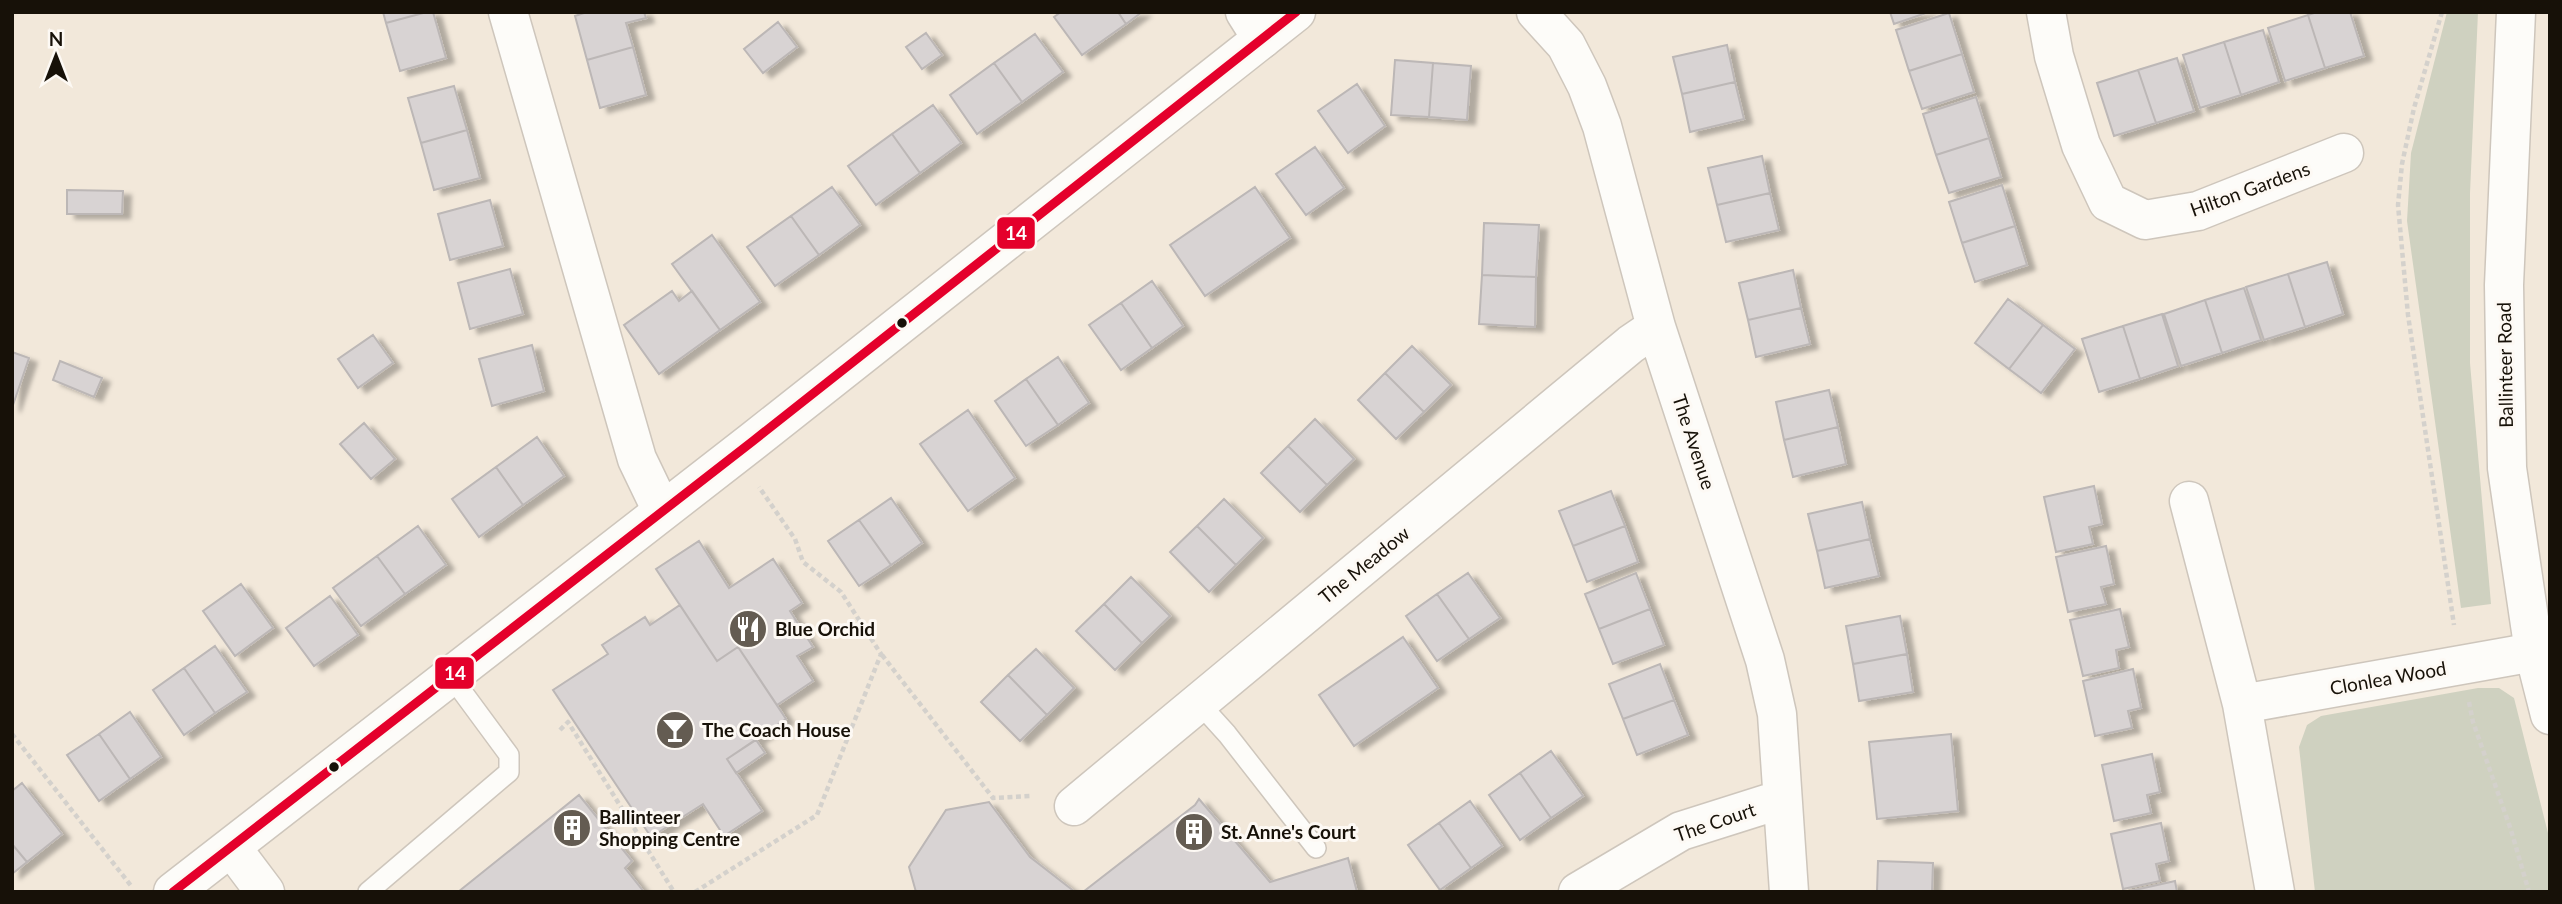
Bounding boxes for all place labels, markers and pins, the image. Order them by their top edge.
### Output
unlabelled marker [895,316,909,330]
restaurant icon: Blue Orchid [727,608,769,650]
place label: Blue Orchid [775,617,875,640]
bar icon: The Coach House [654,709,696,751]
place label: The Coach House [702,718,851,741]
unlabelled marker [327,760,341,774]
place label: Ballinteer Shopping Centre [599,805,740,850]
building icon: Ballinteer Shopping Centre [551,807,593,849]
building icon: St. Anne's Court [1173,811,1215,853]
place label: St. Anne's Court [1221,820,1356,843]

